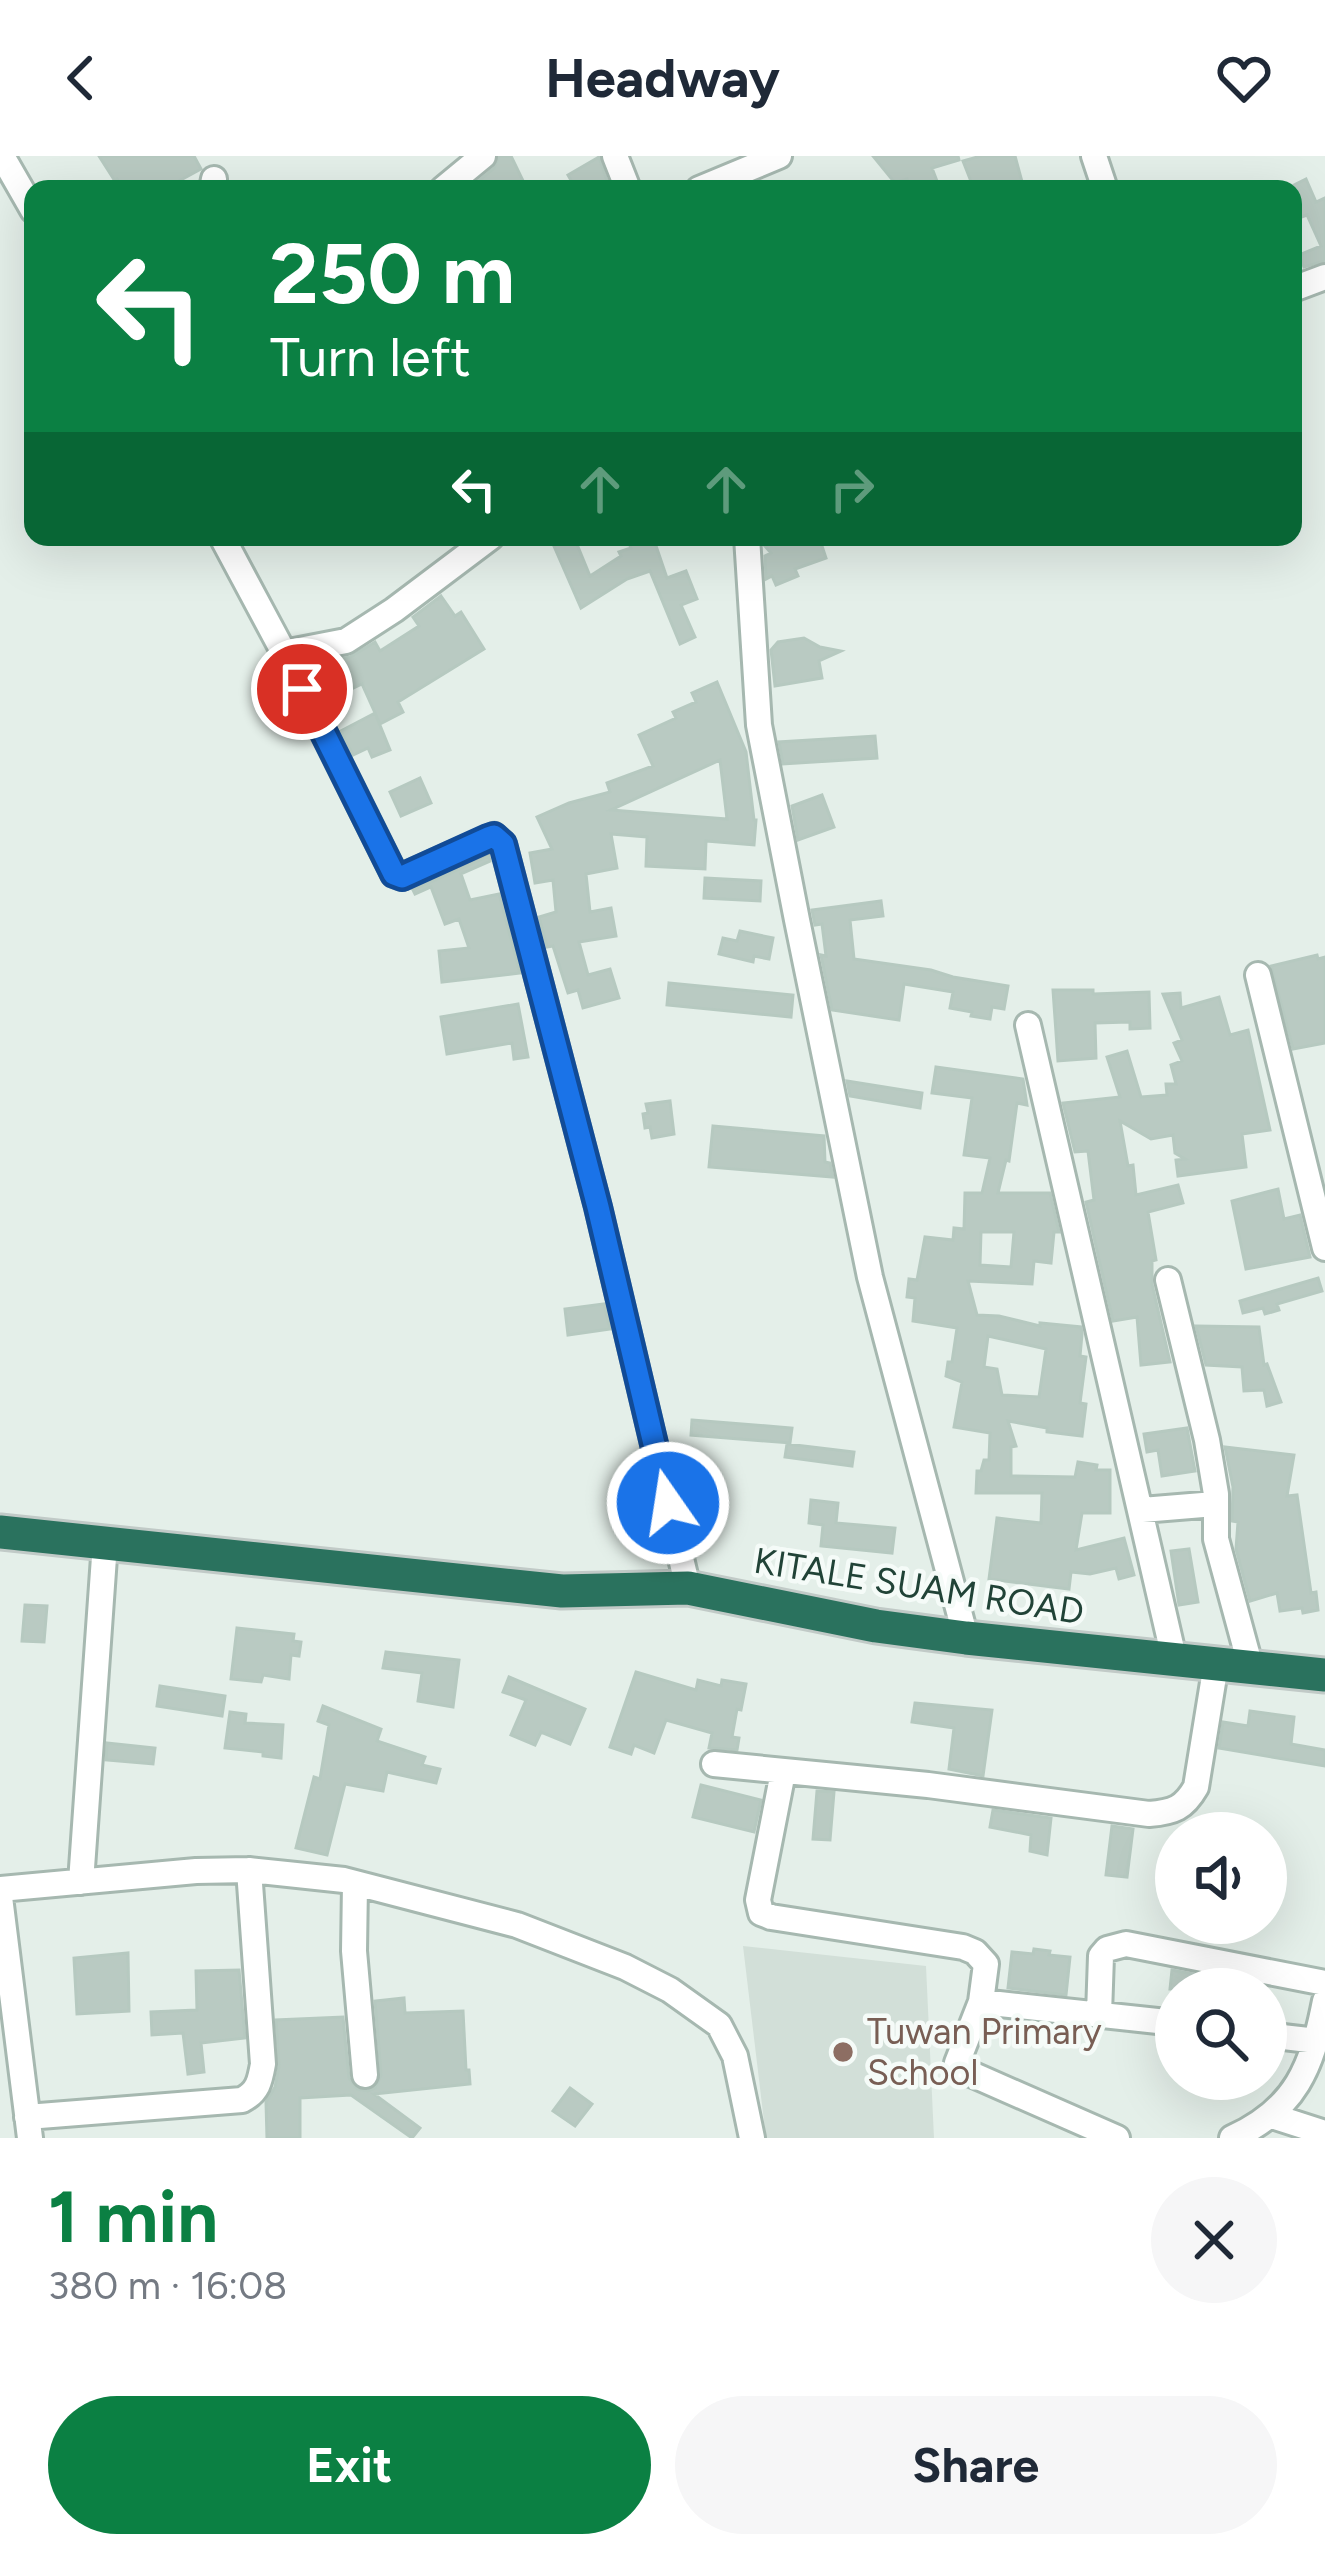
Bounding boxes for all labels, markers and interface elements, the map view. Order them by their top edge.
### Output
icon: back [48,45,114,111]
icon: heart [1211,45,1277,111]
text: Headway [545,46,780,111]
text: 250 m [270,223,515,324]
icon: left [72,228,228,384]
text: Turn left [270,325,471,390]
icon: left [441,456,507,522]
icon: ahead [567,456,633,522]
icon: ahead [693,456,759,522]
icon: right [819,456,885,522]
pin [251,638,353,740]
icon: arrive [269,656,335,722]
position arrow [605,1440,731,1566]
street label: KITALE SUAM ROAD [751,1539,1087,1633]
map controls [1155,1812,1287,2100]
button: sound [1155,1812,1287,1944]
button: search [1155,1968,1287,2100]
place label: Tuwan Primary School [867,2010,1102,2094]
marker: Tuwan Primary School [830,2039,856,2065]
text: 1 min [48,2174,218,2260]
button: close [1151,2177,1277,2303]
text: 380 m · 16:08 [48,2262,287,2309]
button: Exit [48,2396,651,2534]
button: Share [675,2396,1277,2534]

